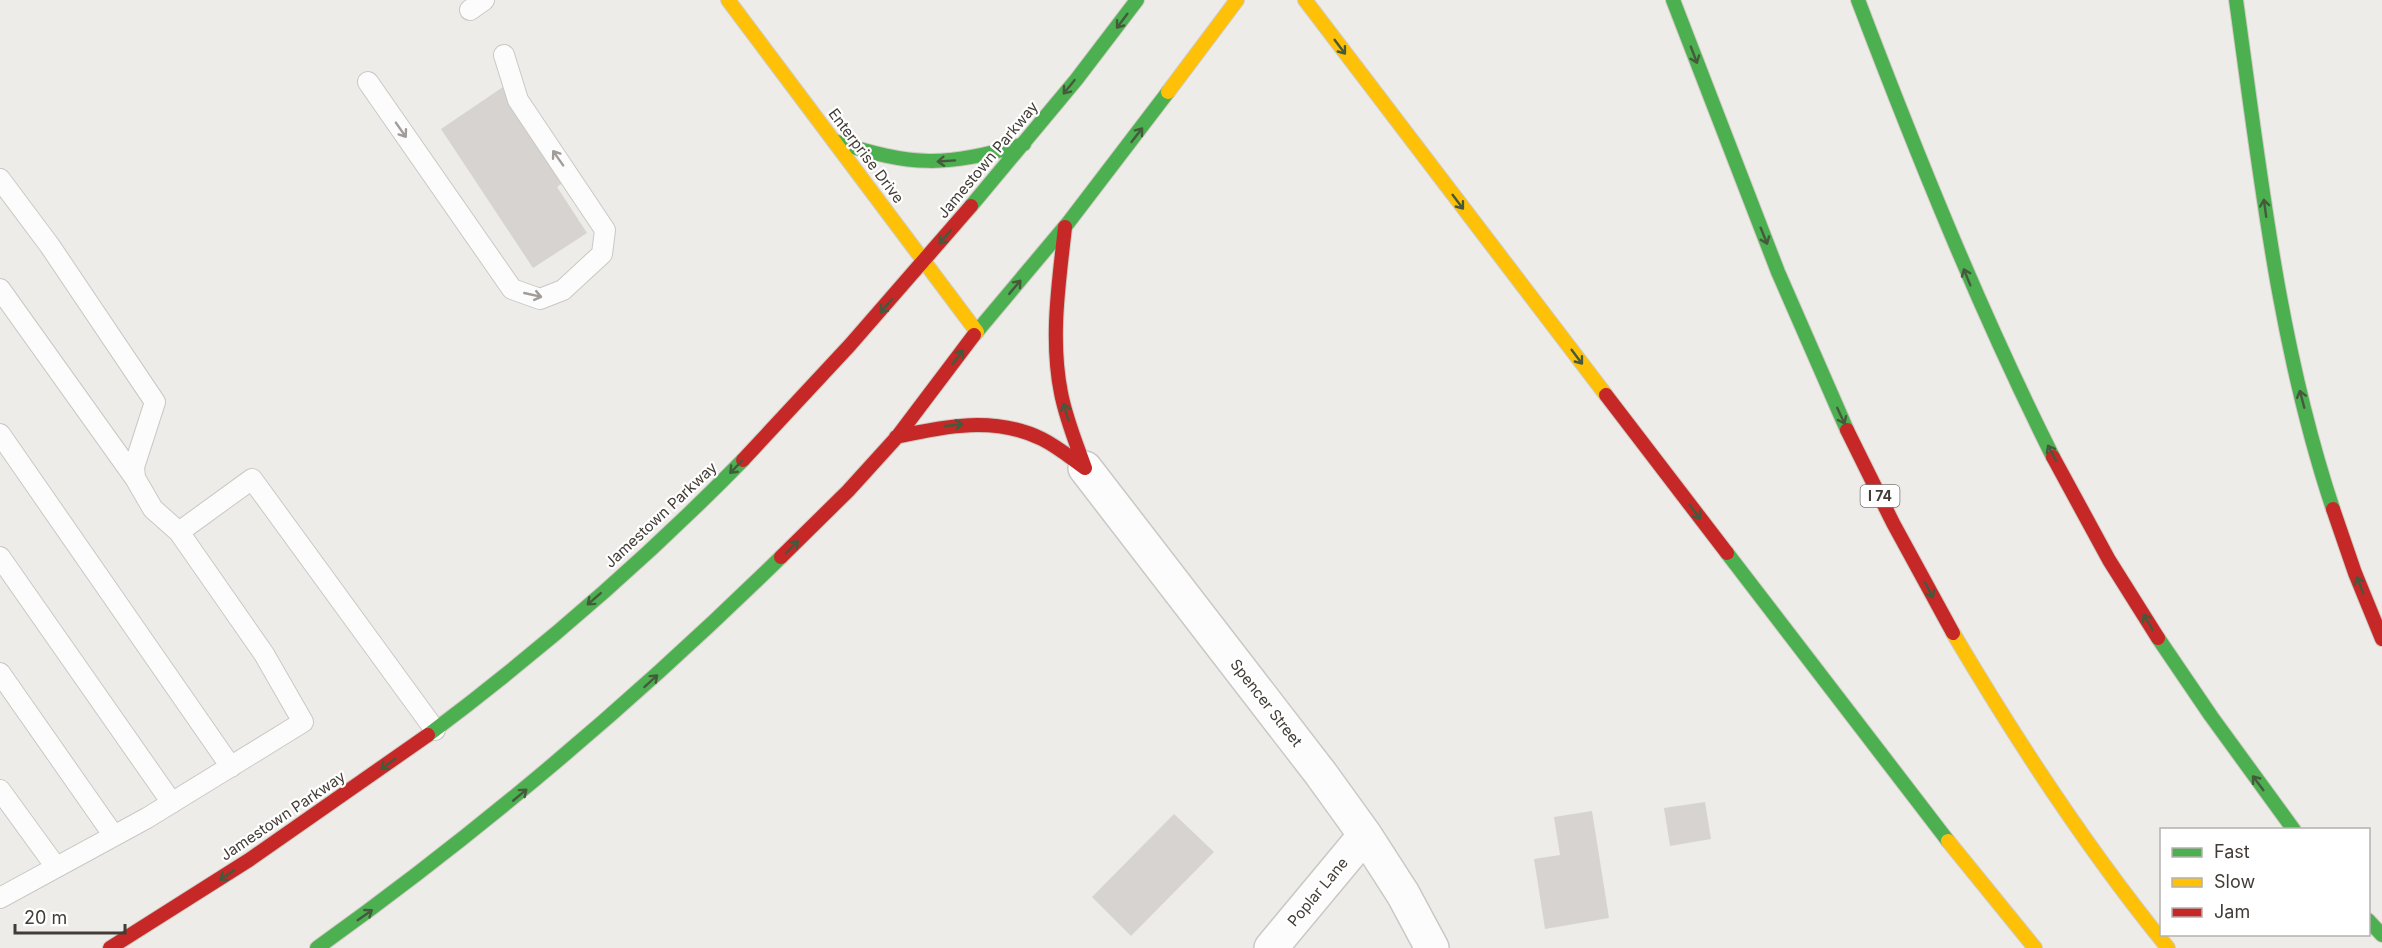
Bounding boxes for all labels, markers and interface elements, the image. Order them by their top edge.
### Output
one-way arrow [1115,13,1128,29]
one-way arrow [1334,38,1346,54]
one-way arrow [1689,45,1700,64]
one-way arrow [1063,79,1076,95]
street label: Jamestown Parkway [933,97,1042,222]
street label: Enterprise Drive [824,104,908,207]
one-way arrow [395,122,407,138]
one-way arrow [1131,128,1144,144]
one-way arrow [552,150,564,166]
one-way arrow [937,156,956,167]
one-way arrow [1452,193,1465,209]
one-way arrow [2259,198,2270,218]
one-way arrow [1759,227,1770,245]
one-way arrow [938,229,952,244]
one-way arrow [1961,268,1972,287]
one-way arrow [1008,279,1021,295]
one-way arrow [523,290,542,301]
one-way arrow [879,298,893,313]
one-way arrow [1570,348,1583,364]
one-way arrow [951,350,964,366]
one-way arrow [2295,390,2307,409]
one-way arrow [1060,403,1071,422]
one-way arrow [1836,406,1848,424]
one-way arrow [943,419,963,430]
one-way arrow [2046,444,2057,462]
street label: Jamestown Parkway [601,457,721,572]
one-way arrow [729,459,744,474]
road number: I 74 [1860,485,1900,507]
one-way arrow [1689,503,1701,519]
one-way arrow [784,539,799,554]
one-way arrow [2354,576,2365,595]
one-way arrow [1923,581,1935,598]
one-way arrow [586,592,602,606]
one-way arrow [2141,614,2153,631]
street label: Spencer Street [1226,655,1307,750]
one-way arrow [643,674,658,688]
one-way arrow [380,758,396,770]
street label: Jamestown Parkway [217,766,349,864]
one-way arrow [2252,775,2265,791]
one-way arrow [512,789,528,802]
legend [2160,828,2370,936]
text: Fast [2214,841,2250,862]
street label: Poplar Lane [1283,853,1352,930]
one-way arrow [220,869,236,881]
text: Slow [2214,871,2255,892]
scale bar [15,897,124,935]
text: Jam [2214,901,2250,922]
text: 20 m [24,907,67,928]
one-way arrow [357,909,373,921]

